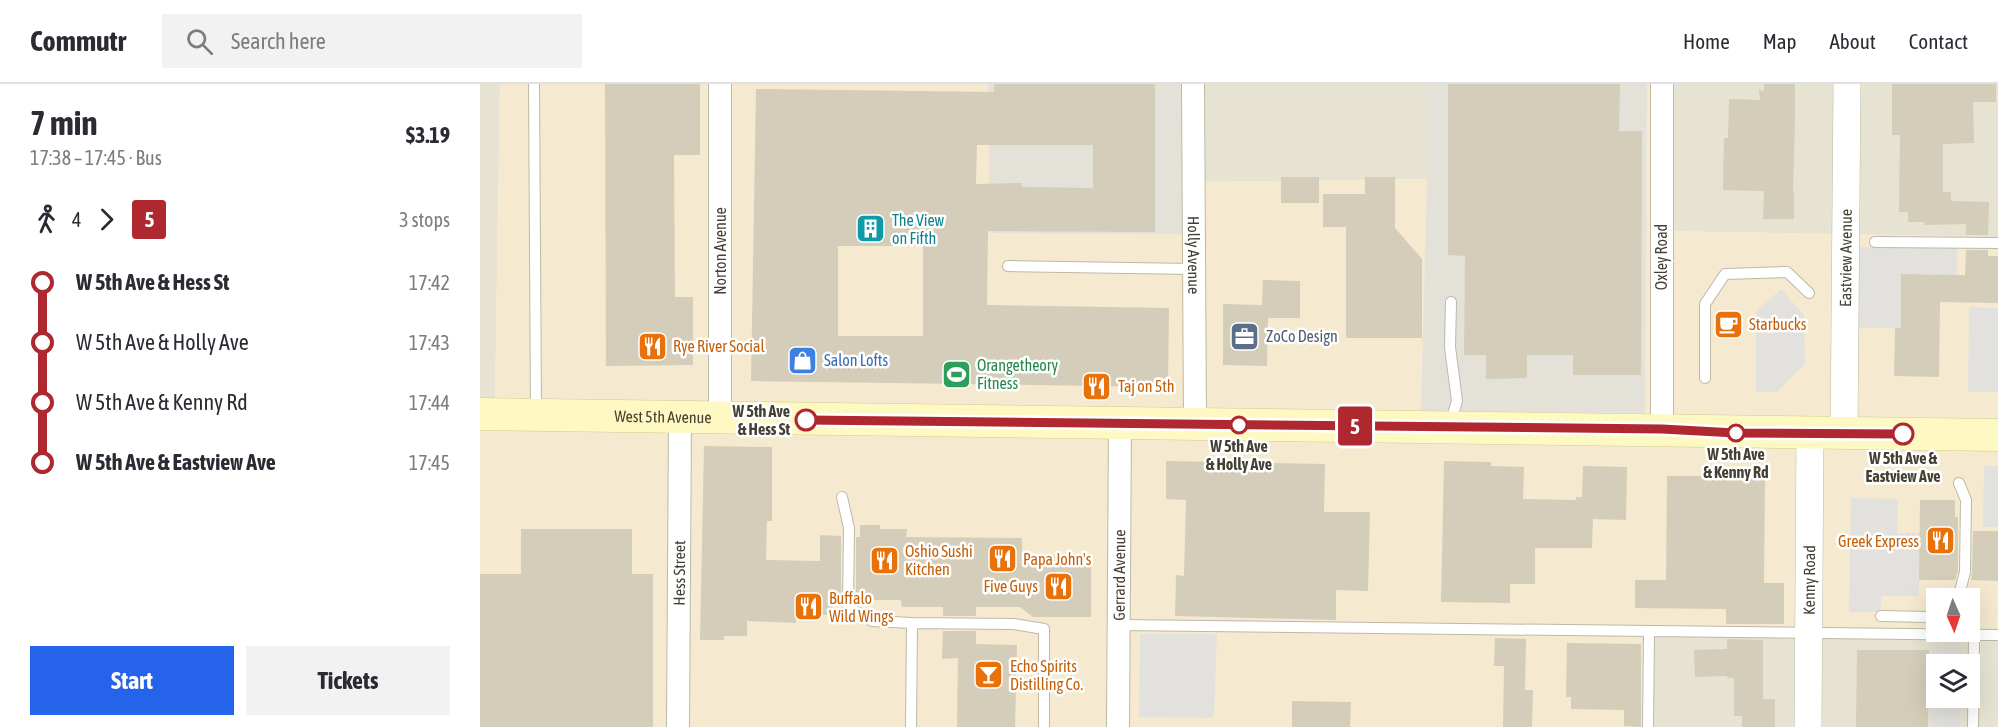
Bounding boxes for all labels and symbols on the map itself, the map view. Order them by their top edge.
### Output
street label: Norton Avenue [711,207,729,295]
street label: Eastview Avenue [1836,209,1855,307]
place label: The View on Fifth [892,211,945,247]
building icon: The View on Fifth [855,213,887,245]
street label: Holly Avenue [1184,216,1203,294]
street label: Oxley Road [1652,224,1671,290]
cafe icon: Starbucks [1712,308,1744,340]
place label: Starbucks [1749,315,1807,333]
office icon: ZoCo Design [1229,320,1261,352]
place label: ZoCo Design [1266,327,1338,346]
restaurant icon: Rye River Social [636,330,668,362]
place label: Rye River Social [673,337,765,356]
shop icon: Salon Lofts [787,344,819,376]
place label: Salon Lofts [824,351,888,369]
place label: Orangetheory Fitness [977,356,1059,392]
sports icon: Orangetheory Fitness [940,358,972,390]
restaurant icon: Taj on 5th [1081,370,1113,402]
place label: Taj on 5th [1118,377,1175,396]
place label: W 5th Ave & Hess St [732,402,790,438]
line badge: 5 [1336,406,1374,446]
street label: West 5th Avenue [614,407,712,426]
marker: W 5th Ave & Hess St [795,409,817,431]
marker: W 5th Ave & Holly Ave [1230,416,1248,434]
marker: W 5th Ave & Eastview Ave [1892,423,1914,445]
marker: W 5th Ave & Kenny Rd [1727,424,1745,442]
place label: W 5th Ave & Holly Ave [1206,437,1272,473]
place label: W 5th Ave & Kenny Rd [1703,445,1769,481]
place label: W 5th Ave & Eastview Ave [1865,449,1941,485]
restaurant icon: Greek Express [1924,525,1956,557]
street label: Gerrard Avenue [1110,529,1128,621]
place label: Greek Express [1838,532,1919,551]
street label: Hess Street [670,540,688,606]
place label: Oshio Sushi Kitchen [905,542,973,578]
restaurant icon: Papa John's [986,543,1018,575]
restaurant icon: Oshio Sushi Kitchen [868,544,900,576]
street label: Kenny Road [1800,545,1819,615]
place label: Papa John's [1023,550,1092,569]
restaurant icon: Five Guys [1043,570,1075,602]
place label: Five Guys [984,577,1038,596]
north arrow [1926,588,1980,642]
place label: Buffalo Wild Wings [829,589,894,626]
restaurant icon: Buffalo Wild Wings [792,591,824,623]
place label: Echo Spirits Distilling Co. [1010,657,1083,694]
bar icon: Echo Spirits Distilling Co. [973,659,1005,691]

